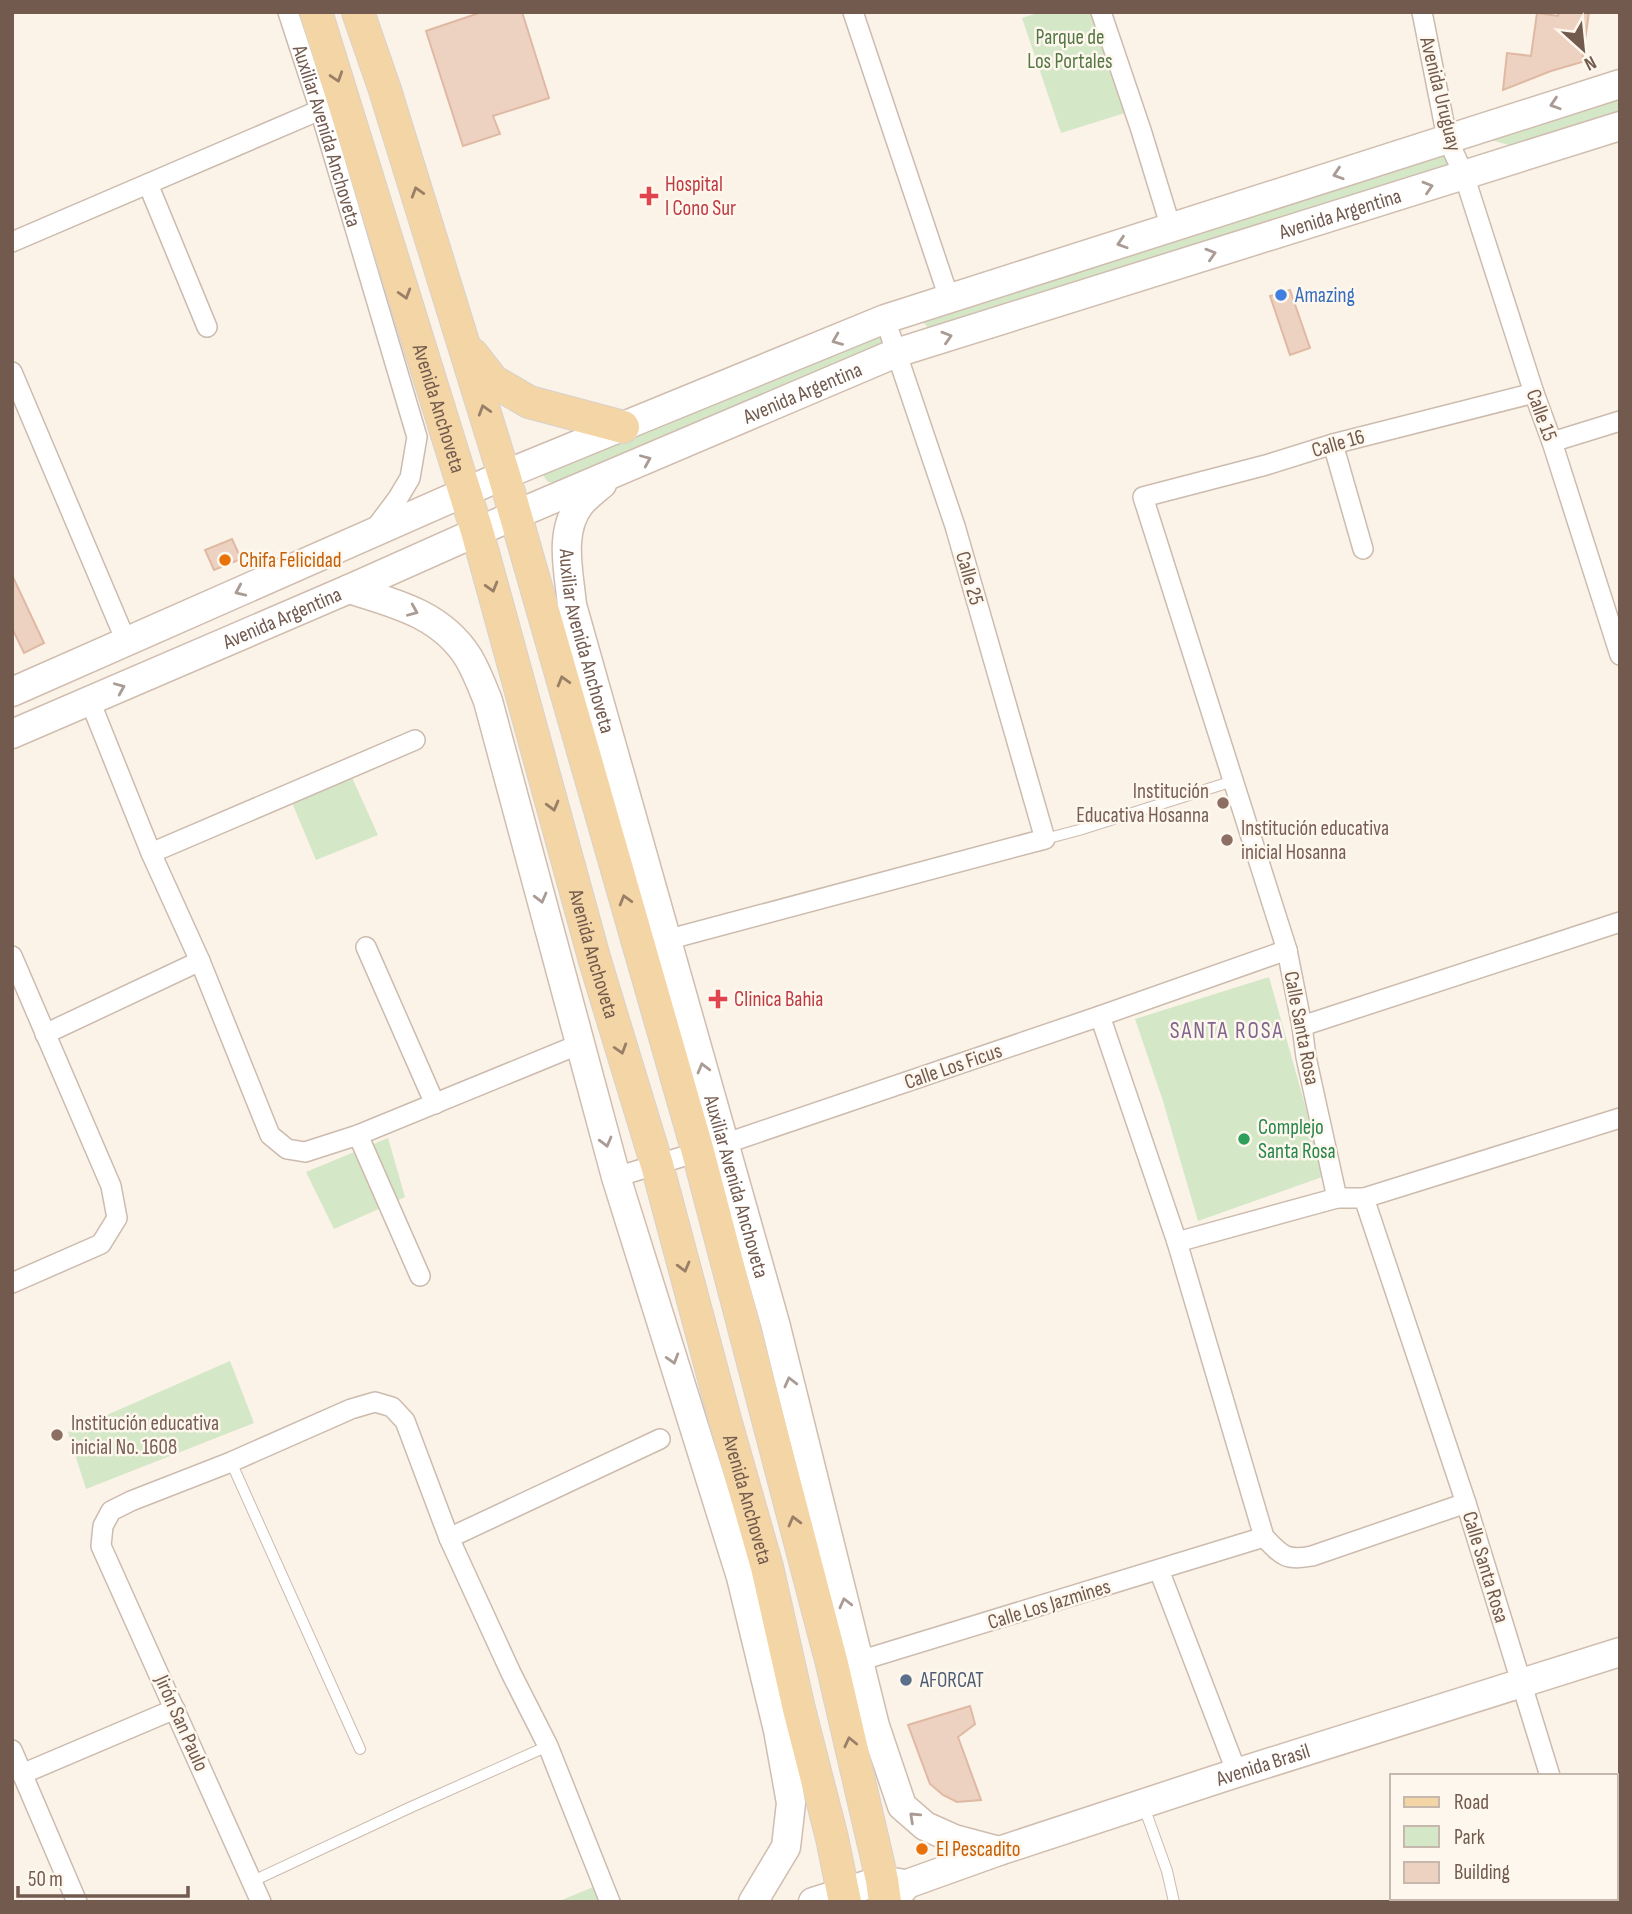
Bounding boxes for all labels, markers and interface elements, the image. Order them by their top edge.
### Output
north arrow [1548,14,1618,84]
park label: Parque de Los Portales [1027,25,1113,74]
street label: Avenida Uruguay [1414,34,1467,154]
street label: Auxiliar Avenida Anchoveta [286,41,366,230]
text: N [1580,50,1600,75]
one-way arrow [328,71,343,83]
one-way arrow [1549,96,1561,111]
one-way arrow [1333,166,1345,180]
place label: Hospital I Cono Sur [665,172,736,221]
one-way arrow [1422,180,1434,195]
street label: Avenida Argentina [1275,183,1404,245]
one-way arrow [410,186,425,198]
marker: Hospital I Cono Sur [639,186,659,206]
one-way arrow [1116,235,1128,250]
one-way arrow [1204,247,1216,262]
place label: Amazing [1294,283,1355,308]
marker: Amazing [1273,287,1289,303]
one-way arrow [396,288,411,300]
one-way arrow [831,331,843,345]
one-way arrow [940,331,953,345]
street label: Avenida Anchoveta [406,340,470,476]
street label: Avenida Argentina [739,357,866,430]
street label: Calle 15 [1521,386,1562,444]
one-way arrow [477,404,492,416]
street label: Calle 16 [1309,424,1368,463]
one-way arrow [639,454,651,468]
place label: Chifa Felicidad [239,548,342,573]
street label: Auxiliar Avenida Anchoveta [554,548,620,736]
street label: Calle 25 [950,548,989,608]
marker: Chifa Felicidad [217,552,233,568]
one-way arrow [484,581,499,593]
street label: Avenida Argentina [218,582,345,655]
one-way arrow [234,583,247,597]
one-way arrow [406,603,418,617]
one-way arrow [557,675,572,687]
one-way arrow [113,682,125,696]
place label: Institución Educativa Hosanna [1076,779,1209,828]
marker: Institución Educativa Hosanna [1215,795,1231,811]
one-way arrow [545,800,559,812]
place label: Institución educativa inicial Hosanna [1241,816,1389,865]
marker: Institución educativa inicial Hosanna [1219,832,1235,848]
street label: Avenida Anchoveta [563,885,624,1022]
one-way arrow [533,892,547,904]
one-way arrow [619,894,634,906]
street label: Calle Santa Rosa [1278,969,1325,1087]
place label: Clinica Bahia [734,987,823,1012]
marker: Clinica Bahia [708,989,728,1009]
district label: SANTA ROSA [1170,1017,1284,1045]
street label: Calle Los Ficus [901,1038,1005,1095]
one-way arrow [613,1042,627,1054]
one-way arrow [697,1063,711,1075]
street label: Auxiliar Avenida Anchoveta [698,1091,774,1281]
place label: Complejo Santa Rosa [1258,1115,1336,1164]
marker: Complejo Santa Rosa [1236,1131,1252,1147]
one-way arrow [598,1135,613,1147]
one-way arrow [676,1261,691,1273]
one-way arrow [665,1352,679,1365]
one-way arrow [784,1376,798,1388]
place label: Institución educativa inicial No. 1608 [71,1411,219,1460]
marker: Institución educativa inicial No. 1608 [49,1427,65,1443]
street label: Avenida Anchoveta [717,1431,778,1567]
street label: Calle Santa Rosa [1457,1508,1514,1626]
one-way arrow [788,1515,802,1527]
street label: Calle Los Jazmines [985,1574,1113,1635]
one-way arrow [839,1597,853,1609]
place label: AFORCAT [919,1668,984,1693]
street label: Jirón San Paulo [149,1670,214,1775]
marker: AFORCAT [898,1672,914,1688]
one-way arrow [844,1736,859,1748]
street label: Avenida Brasil [1212,1739,1313,1792]
legend [1390,1774,1618,1900]
text: Road [1454,1790,1489,1815]
one-way arrow [909,1812,922,1825]
text: Park [1454,1825,1485,1850]
place label: El Pescadito [936,1837,1021,1862]
marker: El Pescadito [914,1841,930,1857]
scale bar [18,1854,187,1898]
text: Building [1454,1860,1510,1885]
text: 50 m [28,1867,63,1892]

